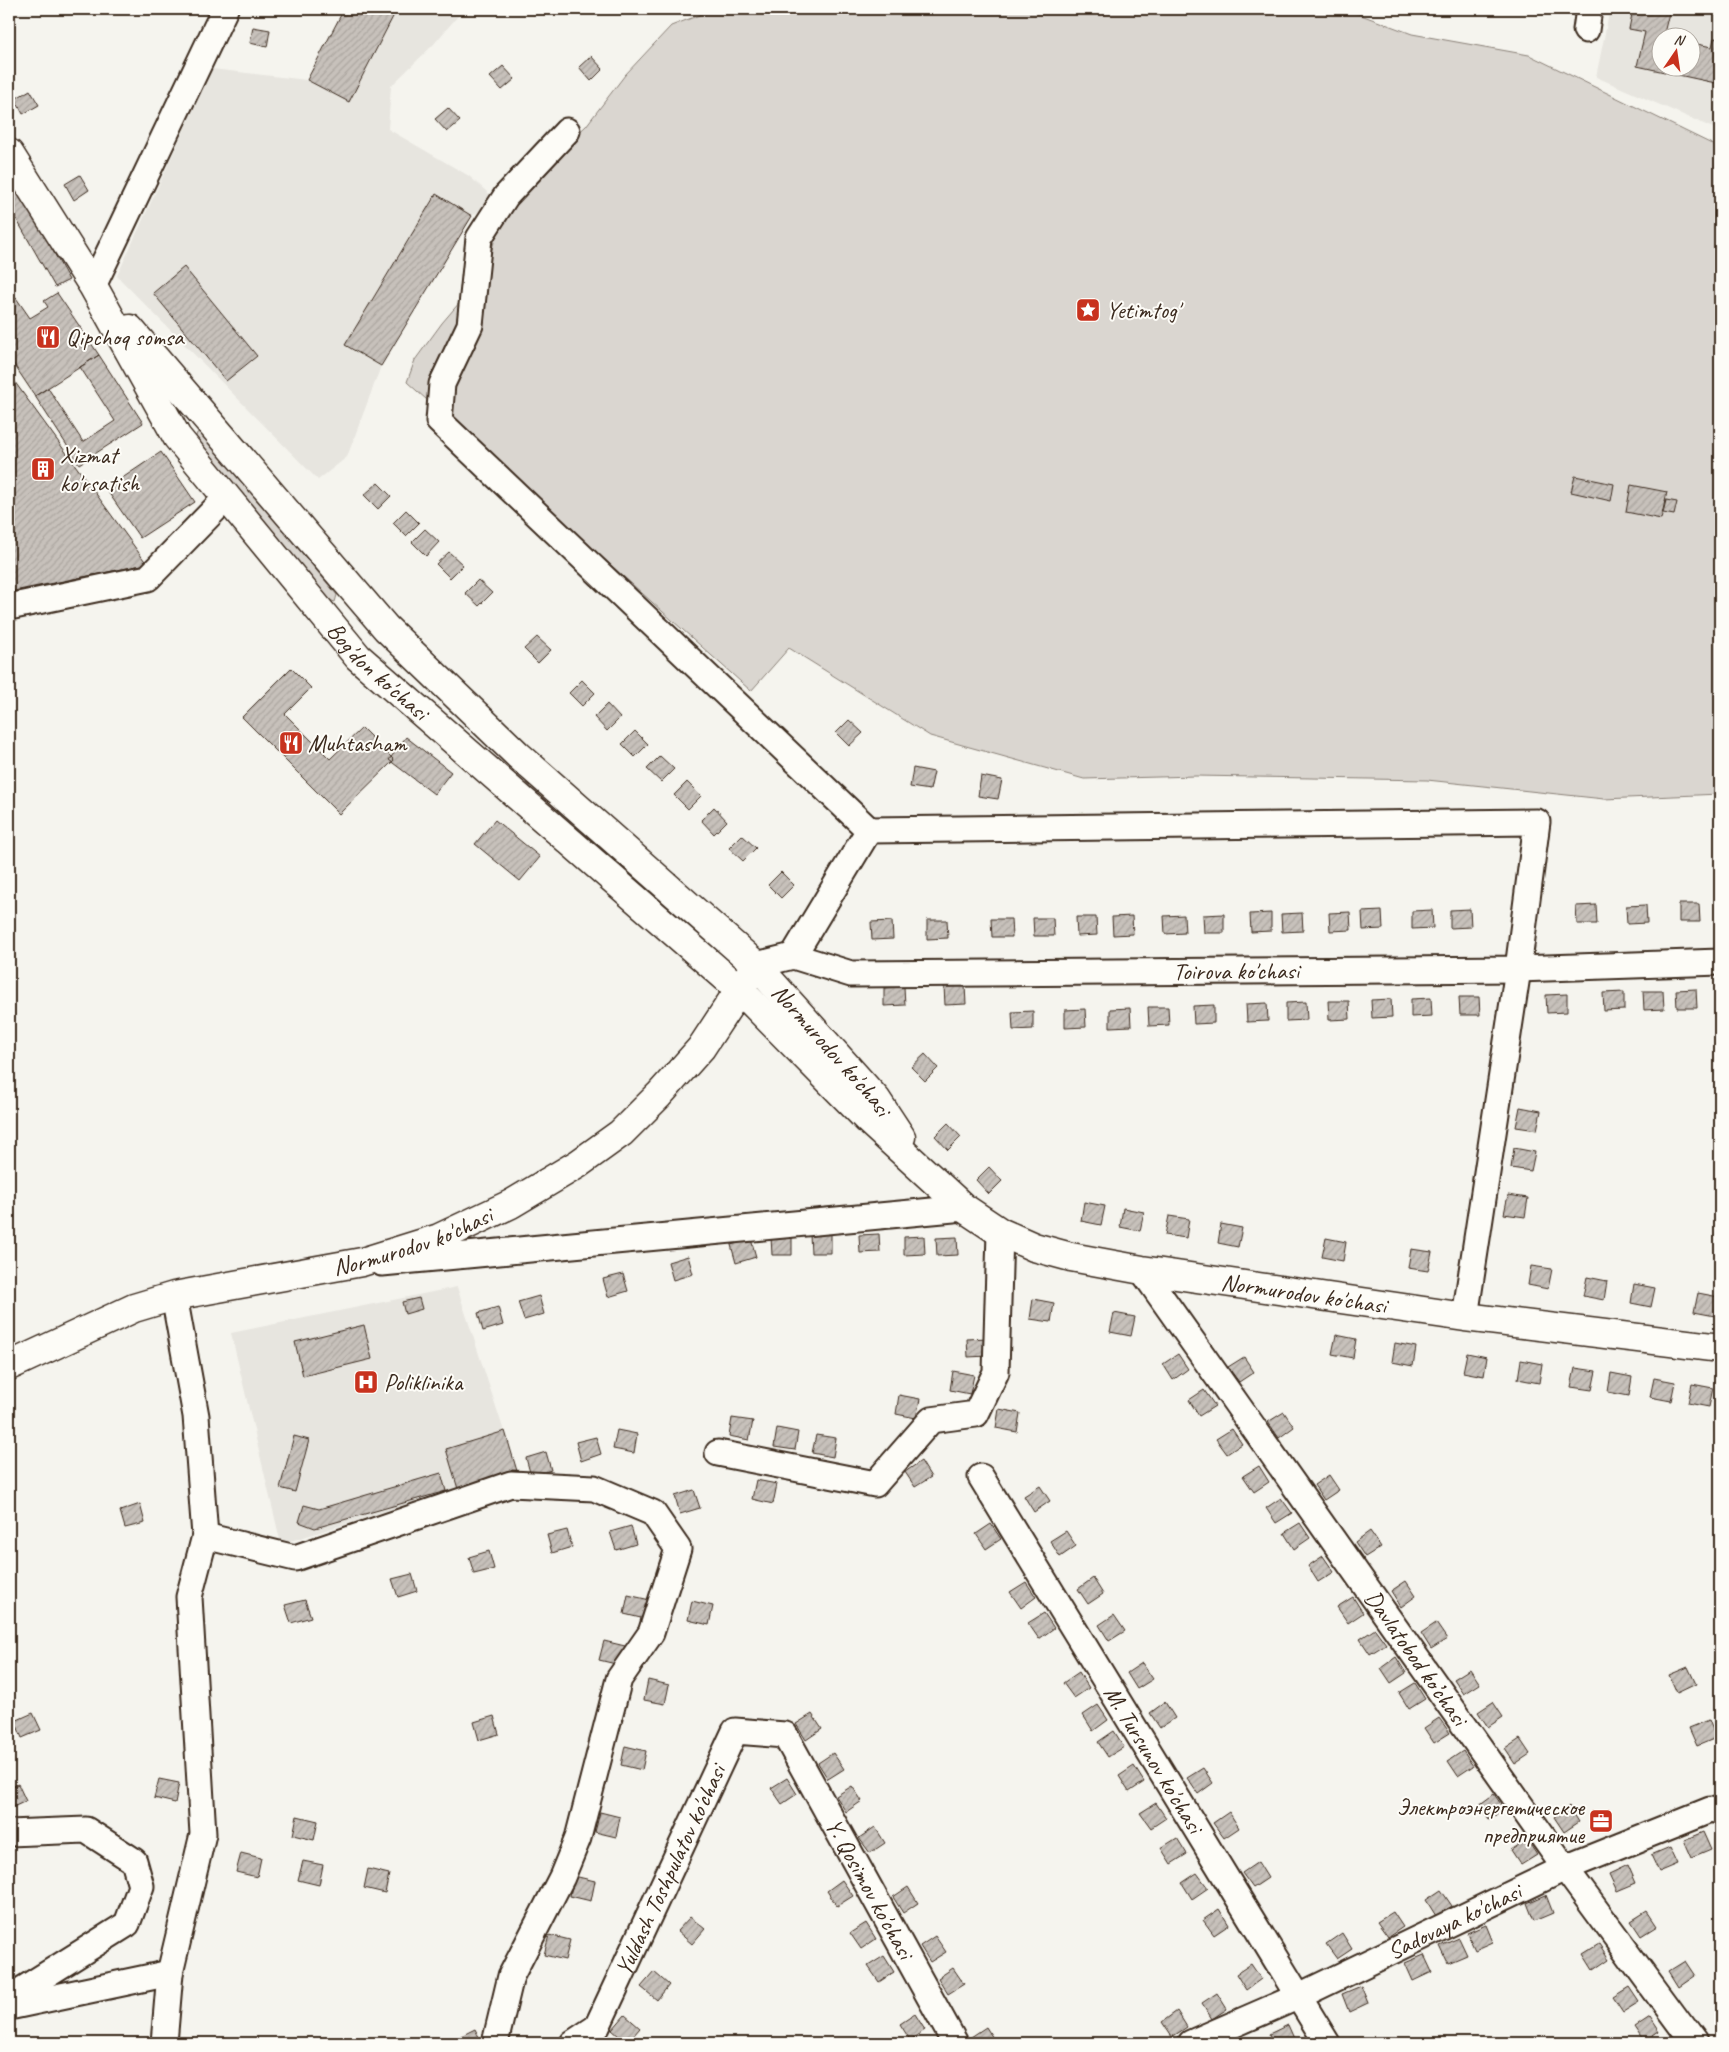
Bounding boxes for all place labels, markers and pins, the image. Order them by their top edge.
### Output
place label: Yetimtog' [1106,295,1184,325]
place icon: Yetimtog' [1075,297,1101,323]
place label: Qipchoq somsa [66,322,185,352]
restaurant icon: Qipchoq somsa [35,324,61,350]
place label: Xizmat ko'rsatish [60,440,140,498]
building icon: Xizmat ko'rsatish [30,456,56,482]
place label: Muhtasham [308,728,408,758]
restaurant icon: Muhtasham [278,730,304,756]
place label: Poliklinika [384,1367,464,1397]
hospital icon: Poliklinika [353,1369,379,1395]
place label: Электроэнергетическое предприятие [1397,1792,1586,1850]
office icon: Электроэнергетическое предприятие [1588,1808,1614,1834]

